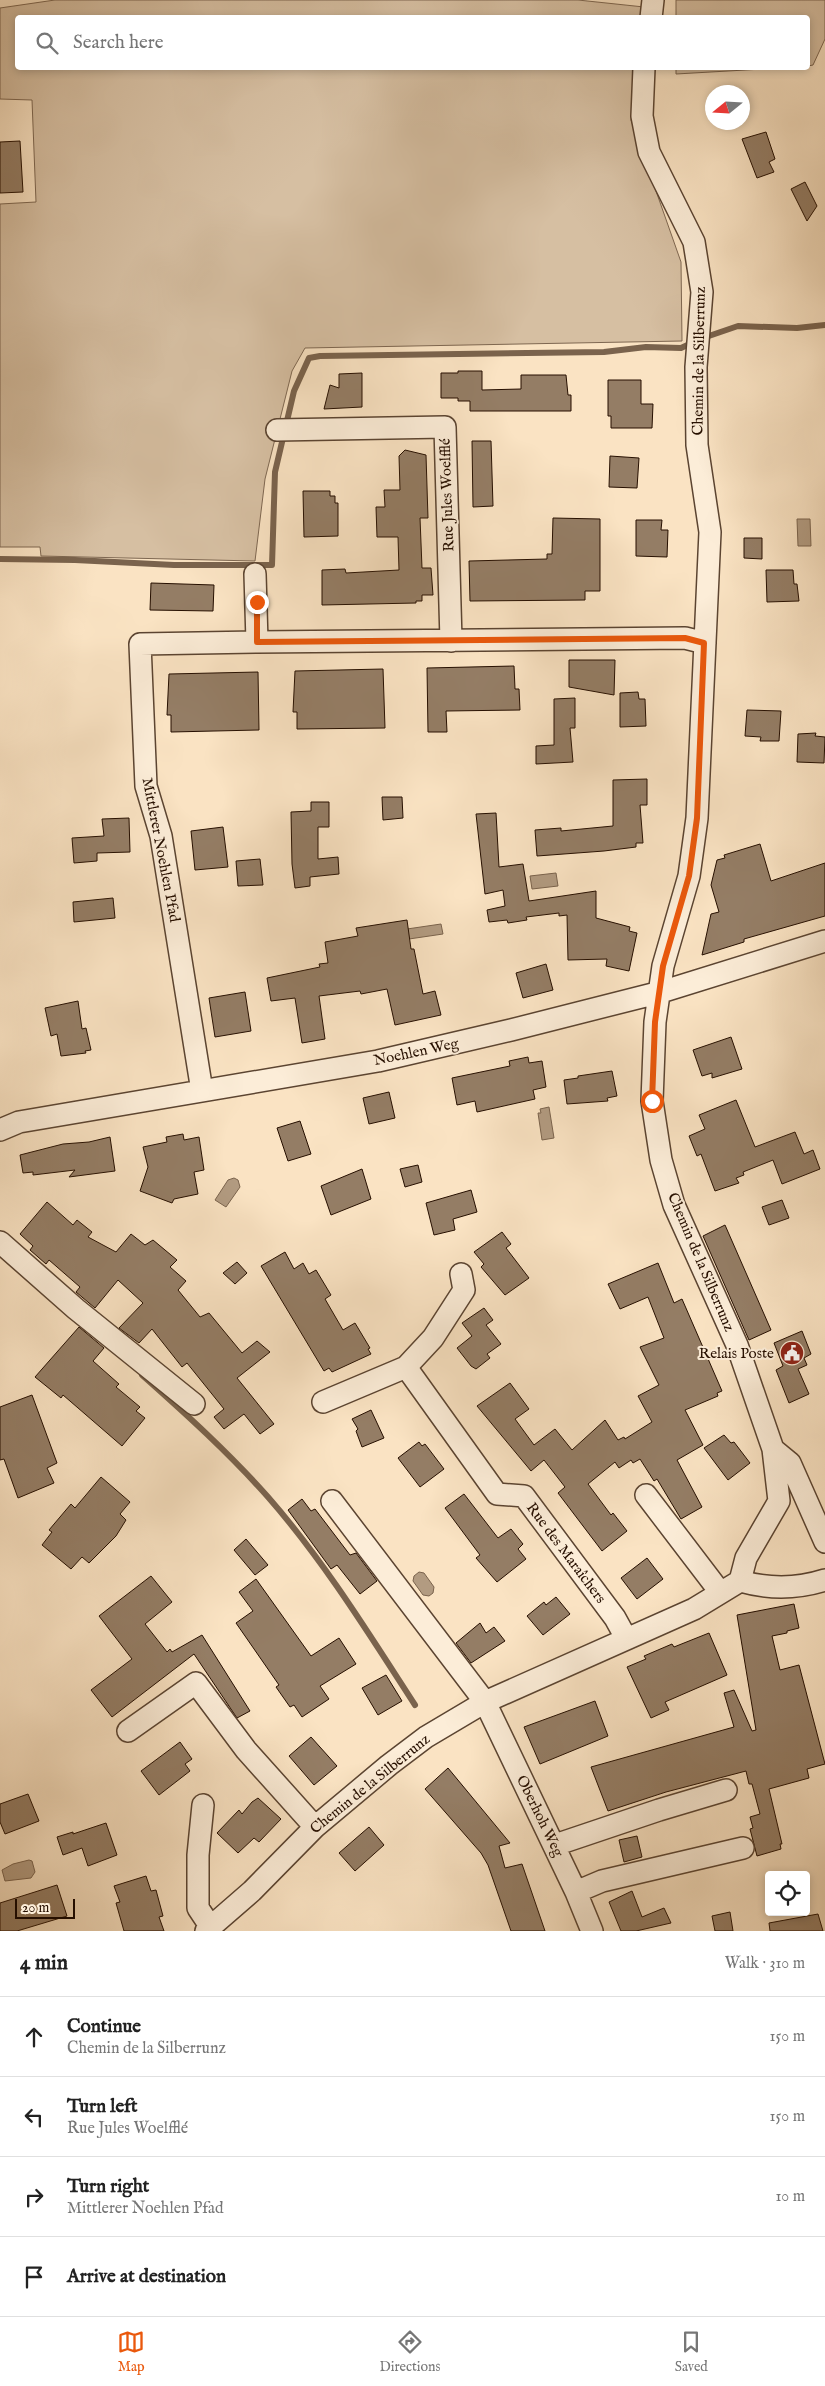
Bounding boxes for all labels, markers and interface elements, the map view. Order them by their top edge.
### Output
search box [15,15,810,70]
icon: search [33,29,61,57]
text: Search here [73,31,164,55]
north arrow [705,85,750,130]
street label: Chemin de la Silberrunz [688,286,710,436]
street label: Rue Jules Woelfflé [436,438,458,552]
route end [246,591,269,614]
street label: Mittlerer Noehlen Pfad [138,776,185,925]
street label: Noehlen Weg [372,1034,461,1070]
route start [641,1090,664,1113]
street label: Chemin de la Silberrunz [663,1190,739,1334]
public building icon: Relais Poste [779,1340,805,1366]
place label: Relais Poste [699,1344,774,1363]
street label: Rue des Maraîchers [522,1499,610,1607]
street label: Chemin de la Silberrunz [306,1730,434,1838]
street label: Oberhoh Weg [512,1772,568,1861]
map controls [765,1871,810,1916]
button: locate [765,1871,810,1916]
scale bar [15,1896,75,1919]
text: 20 m [22,1899,49,1917]
text: 4 min [20,1950,68,1977]
text: Walk · 310 m [725,1954,805,1974]
text: Continue [67,2015,141,2039]
icon: ahead [20,2023,48,2051]
text: 150 m [770,2027,805,2047]
text: Chemin de la Silberrunz [67,2039,226,2059]
text: Turn left [67,2095,138,2119]
icon: left [20,2103,48,2131]
text: 150 m [770,2107,805,2127]
text: Rue Jules Woelfflé [67,2119,188,2139]
text: Turn right [67,2175,149,2199]
icon: right [20,2183,48,2211]
text: 10 m [775,2187,805,2207]
text: Mittlerer Noehlen Pfad [67,2199,224,2219]
icon: arrive [20,2263,48,2291]
text: Arrive at destination [67,2265,226,2289]
tab: Map [117,2328,145,2376]
tab: Directions [379,2328,440,2376]
tab: Saved [675,2328,708,2376]

